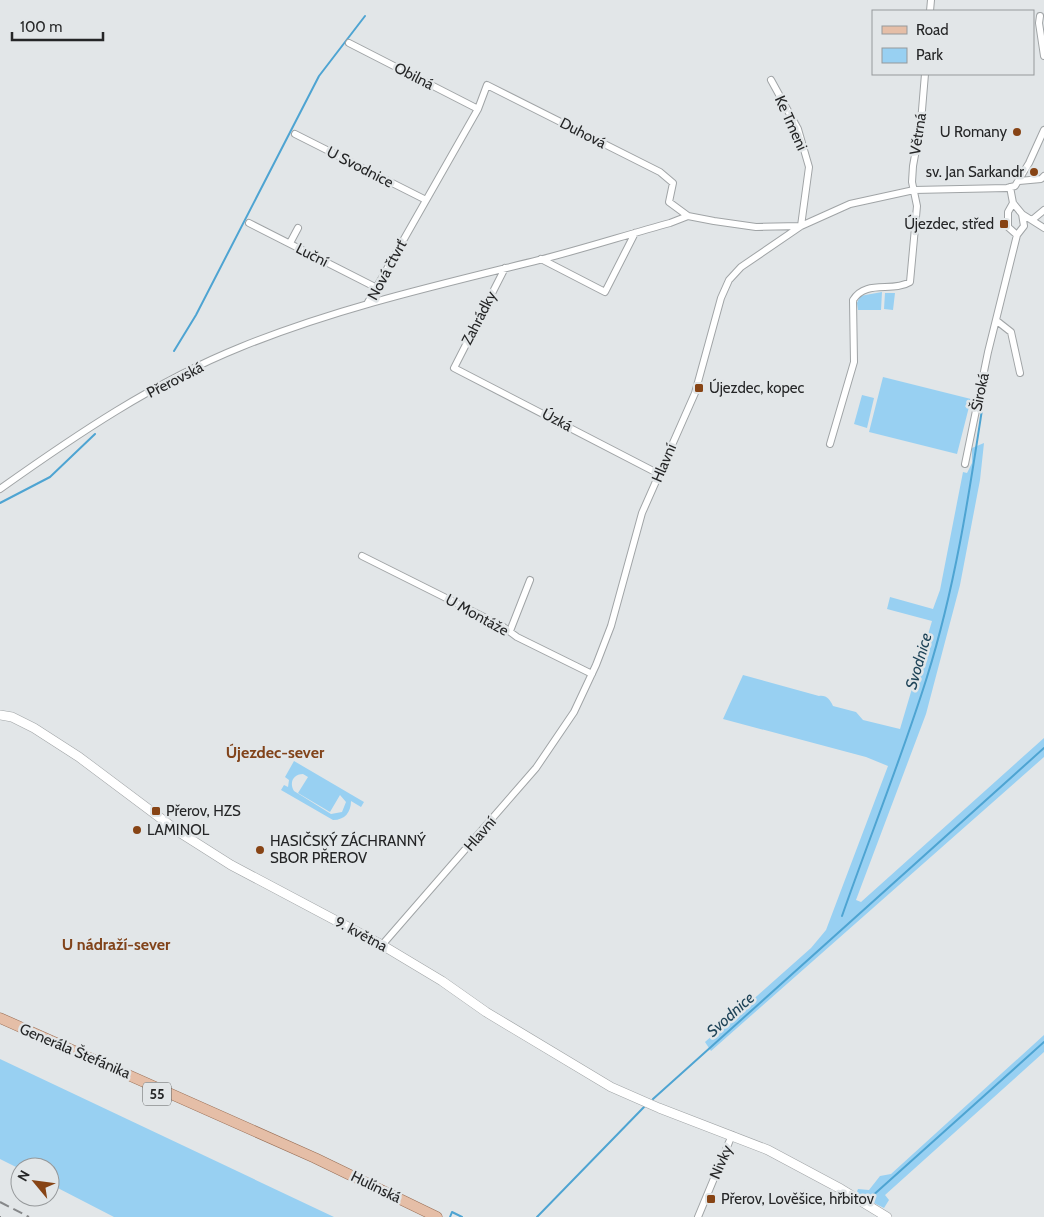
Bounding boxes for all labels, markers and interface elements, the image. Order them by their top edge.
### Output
scale bar [12,10,104,42]
legend [872,10,1034,75]
text: 100 m [20,18,62,36]
text: Road [916,21,949,39]
text: Park [916,46,943,64]
street label: Obilná [391,58,438,94]
street label: Ke Tmeni [771,93,811,153]
street label: Větrná [906,111,930,156]
street label: Duhová [557,114,610,153]
place label: U Romany [940,123,1007,141]
marker: U Romany [1011,126,1023,138]
street label: U Svodnice [324,143,397,192]
place label: sv. Jan Sarkandr [926,163,1024,181]
marker: sv. Jan Sarkandr [1028,166,1040,178]
place label: Újezdec, střed [904,214,994,233]
marker: Újezdec, střed [998,218,1010,230]
street label: Nová čtvrť [364,236,411,303]
street label: Luční [293,239,331,271]
street label: Zahrádky [458,288,500,348]
street label: Přerovská [144,358,207,402]
street label: Široká [966,370,993,413]
place label: Újezdec, kopec [709,378,805,397]
marker: Újezdec, kopec [693,382,705,394]
street label: Úzká [539,404,576,436]
street label: Hlavní [648,441,680,485]
street label: U Montáže [442,590,512,640]
water label: Svodnice [901,631,936,691]
district label: Újezdec-sever [226,743,325,762]
place label: Přerov, HZS [166,802,241,820]
marker: Přerov, HZS [150,805,162,817]
street label: Hlavní [460,813,500,855]
place label: LAMINOL [147,821,210,839]
marker: LAMINOL [131,824,143,836]
place label: HASIČSKÝ ZÁCHRANNÝ SBOR PŘEROV [270,831,426,867]
marker: HASIČSKÝ ZÁCHRANNÝ SBOR PŘEROV [254,844,266,856]
street label: 9. května [332,913,391,956]
district label: U nádraží-sever [62,935,171,954]
water label: Svodnice [703,988,758,1041]
street label: Generála Štefánika [17,1019,134,1083]
road number: 55 [143,1082,171,1106]
street label: Nivky [706,1142,736,1182]
north arrow [10,1157,60,1207]
text: N [13,1167,34,1184]
street label: Hulínská [348,1167,405,1207]
place label: Přerov, Lověšice, hřbitov [721,1190,875,1208]
marker: Přerov, Lověšice, hřbitov [705,1193,717,1205]

